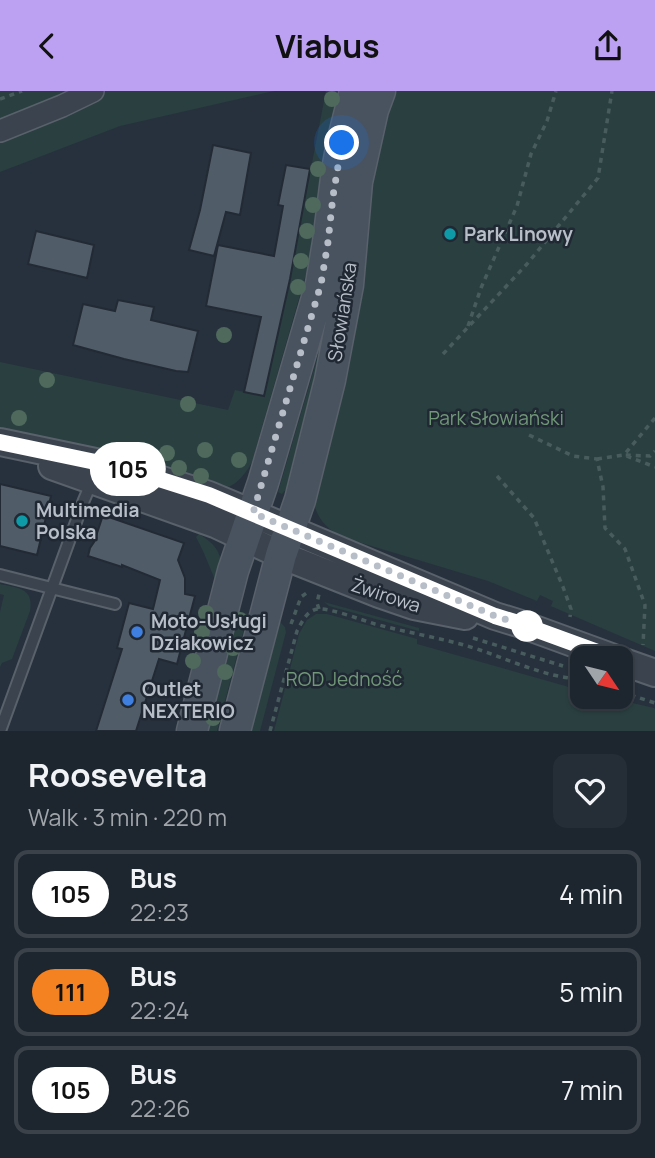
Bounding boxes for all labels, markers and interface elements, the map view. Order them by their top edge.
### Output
text: Viabus [275,24,380,68]
icon: back [28,27,66,65]
icon: share [589,27,627,65]
your location [324,125,359,160]
place label: Park Linowy [464,221,573,247]
marker: Park Linowy [442,226,458,242]
street label: Słowiańska [321,261,363,363]
park label: Park Słowiański [428,405,564,431]
line badge: 105 [88,446,168,492]
text: 105 [108,452,148,485]
place label: Multimedia Polska [36,497,139,545]
marker: Multimedia Polska [14,513,30,529]
street label: Żwirowa [348,572,424,618]
place label: Moto-Usługi Dziakowicz [151,608,267,656]
unlabelled marker [512,611,542,641]
marker: Moto-Usługi Dziakowicz [129,624,145,640]
north arrow [570,646,634,709]
map controls [570,646,633,709]
park label: ROD Jedność [286,666,402,692]
place label: Outlet NEXTERIO [142,676,235,724]
marker: Outlet NEXTERIO [120,692,136,708]
text: Roosevelta [28,752,207,797]
button: heart [553,754,627,828]
text: Walk · 3 min · 220 m [28,801,227,833]
text: Bus [130,860,177,896]
text: 4 min [559,876,623,912]
text: 105 [50,877,91,910]
text: 22:23 [130,896,189,928]
text: Bus [130,958,177,994]
text: 5 min [559,974,623,1010]
text: 111 [55,975,86,1008]
text: 22:24 [130,994,189,1026]
text: Bus [130,1056,177,1092]
text: 7 min [561,1072,623,1108]
text: 105 [50,1073,91,1106]
text: 22:26 [130,1092,190,1124]

